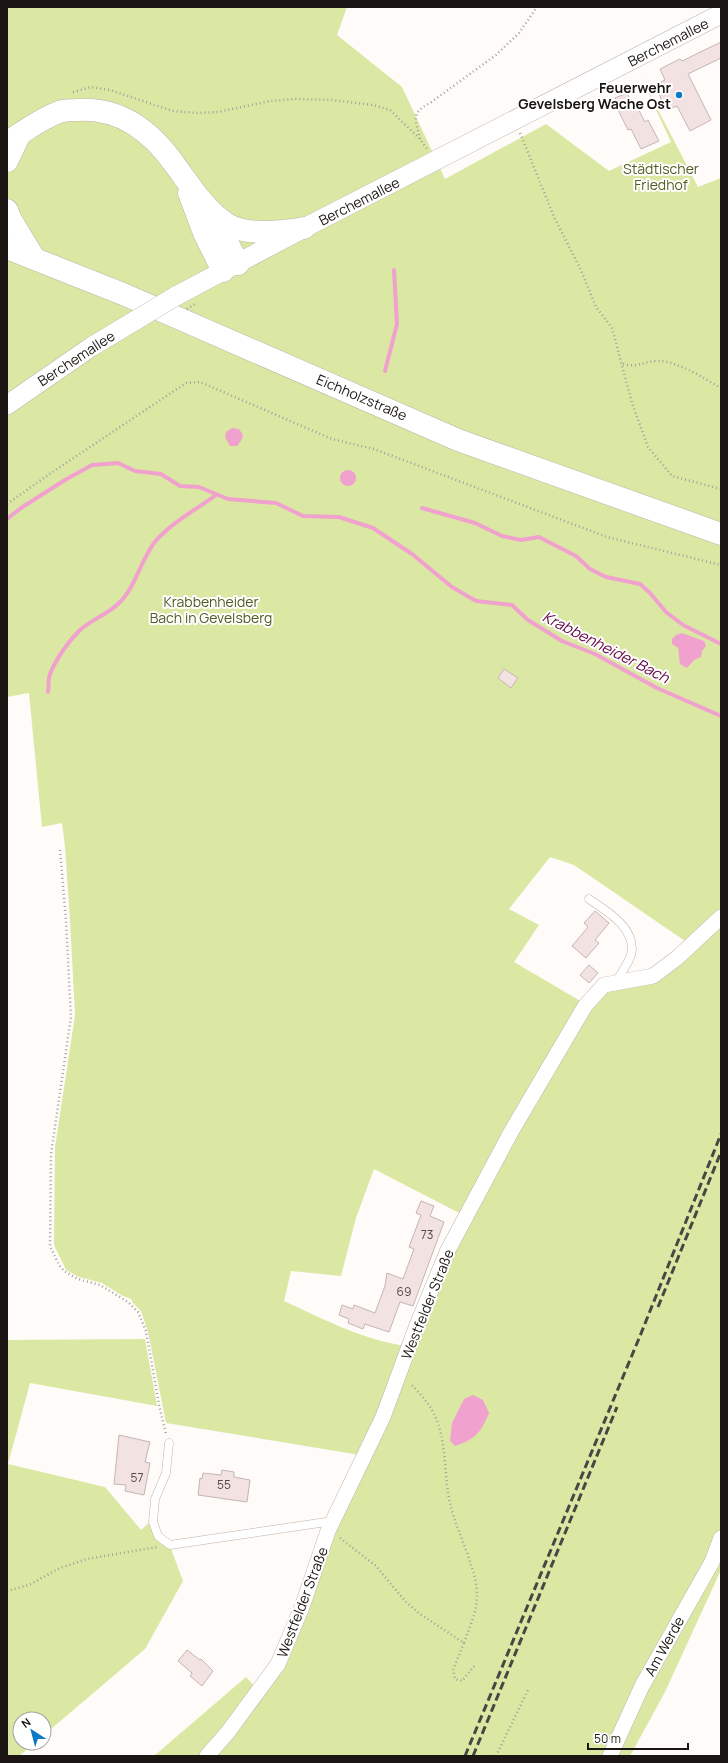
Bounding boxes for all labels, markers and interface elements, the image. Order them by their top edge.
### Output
street label: Berchemallee [624,13,712,71]
place label: Feuerwehr Gevelsberg Wache Ost [518,78,671,113]
marker: Feuerwehr Gevelsberg Wache Ost [674,90,684,100]
park label: Städtischer Friedhof [623,159,699,194]
street label: Berchemallee [315,172,403,230]
street label: Berchemallee [34,326,118,390]
street label: Eichholzstraße [314,369,410,425]
park label: Krabbenheider Bach in Gevelsberg [150,592,272,627]
water label: Krabbenheider Bach [539,606,674,689]
house number: 73 [421,1226,433,1243]
street label: Westfelder Straße [396,1246,458,1362]
house number: 69 [397,1283,411,1300]
house number: 57 [131,1469,143,1486]
house number: 55 [217,1476,231,1493]
street label: Westfelder Straße [272,1544,332,1660]
street label: Am Werde [640,1613,688,1679]
north arrow [12,1711,52,1751]
text: N [18,1714,34,1731]
scale bar [588,1725,688,1751]
text: 50 m [594,1730,621,1747]

